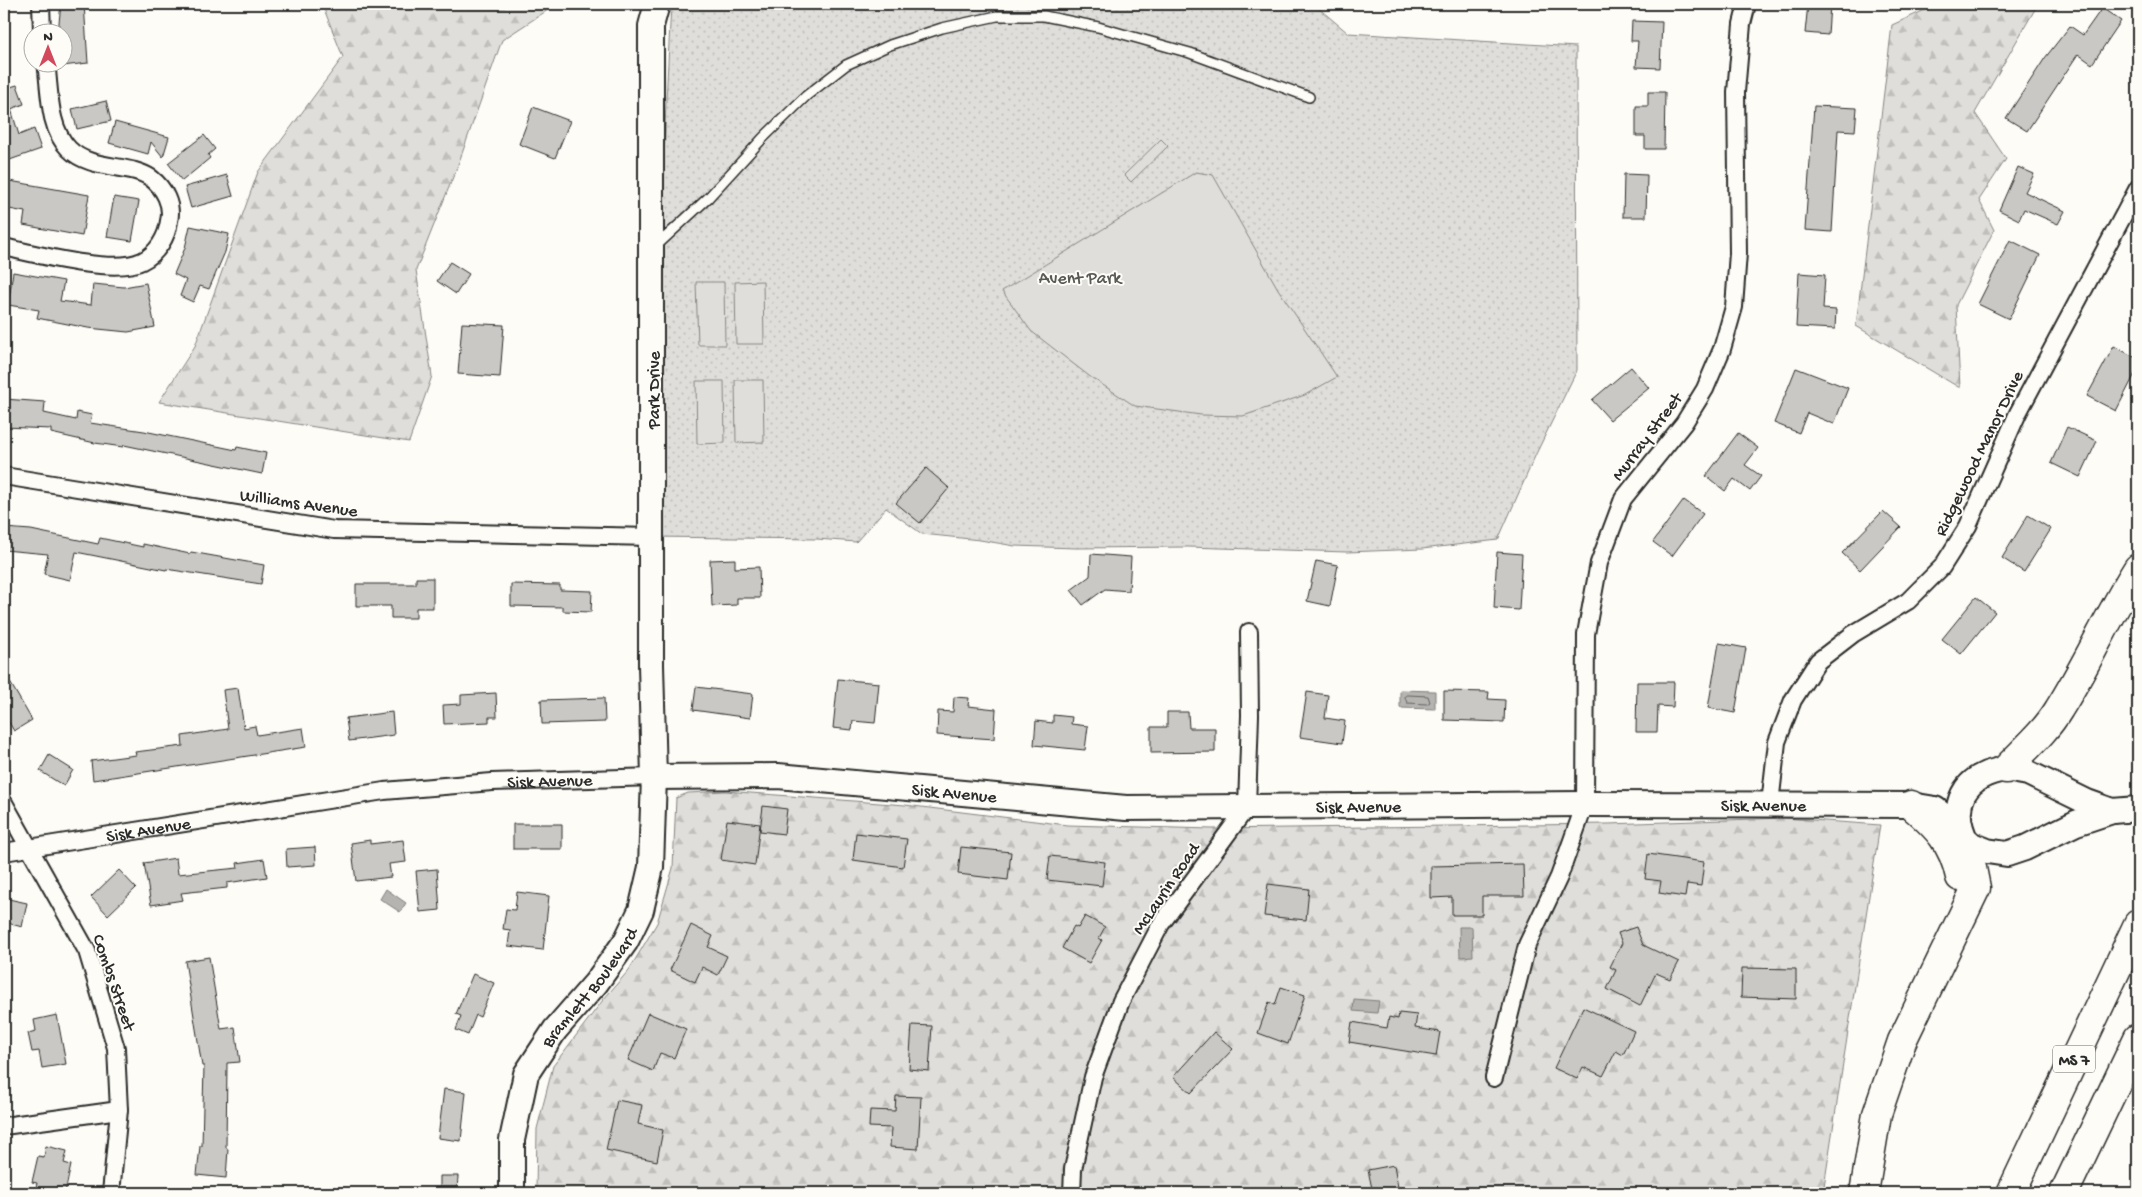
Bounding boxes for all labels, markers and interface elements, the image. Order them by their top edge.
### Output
north arrow [22,22,72,72]
text: N [43,29,53,46]
park label: Avent Park [1039,269,1123,290]
street label: Park Drive [645,350,666,430]
street label: Ridgewood Manor Drive [1931,367,2030,540]
street label: Murray Street [1608,388,1689,486]
street label: Williams Avenue [238,486,360,523]
street label: Sisk Avenue [507,771,594,795]
street label: Sisk Avenue [911,780,998,809]
street label: Sisk Avenue [1721,796,1807,818]
street label: Sisk Avenue [1316,798,1402,819]
street label: Sisk Avenue [105,814,193,848]
street label: McLaurin Road [1129,838,1206,939]
street label: Bramlett Boulevard [538,924,644,1053]
street label: Combs Street [86,932,139,1035]
road number: MS 7 [2053,1046,2095,1072]

